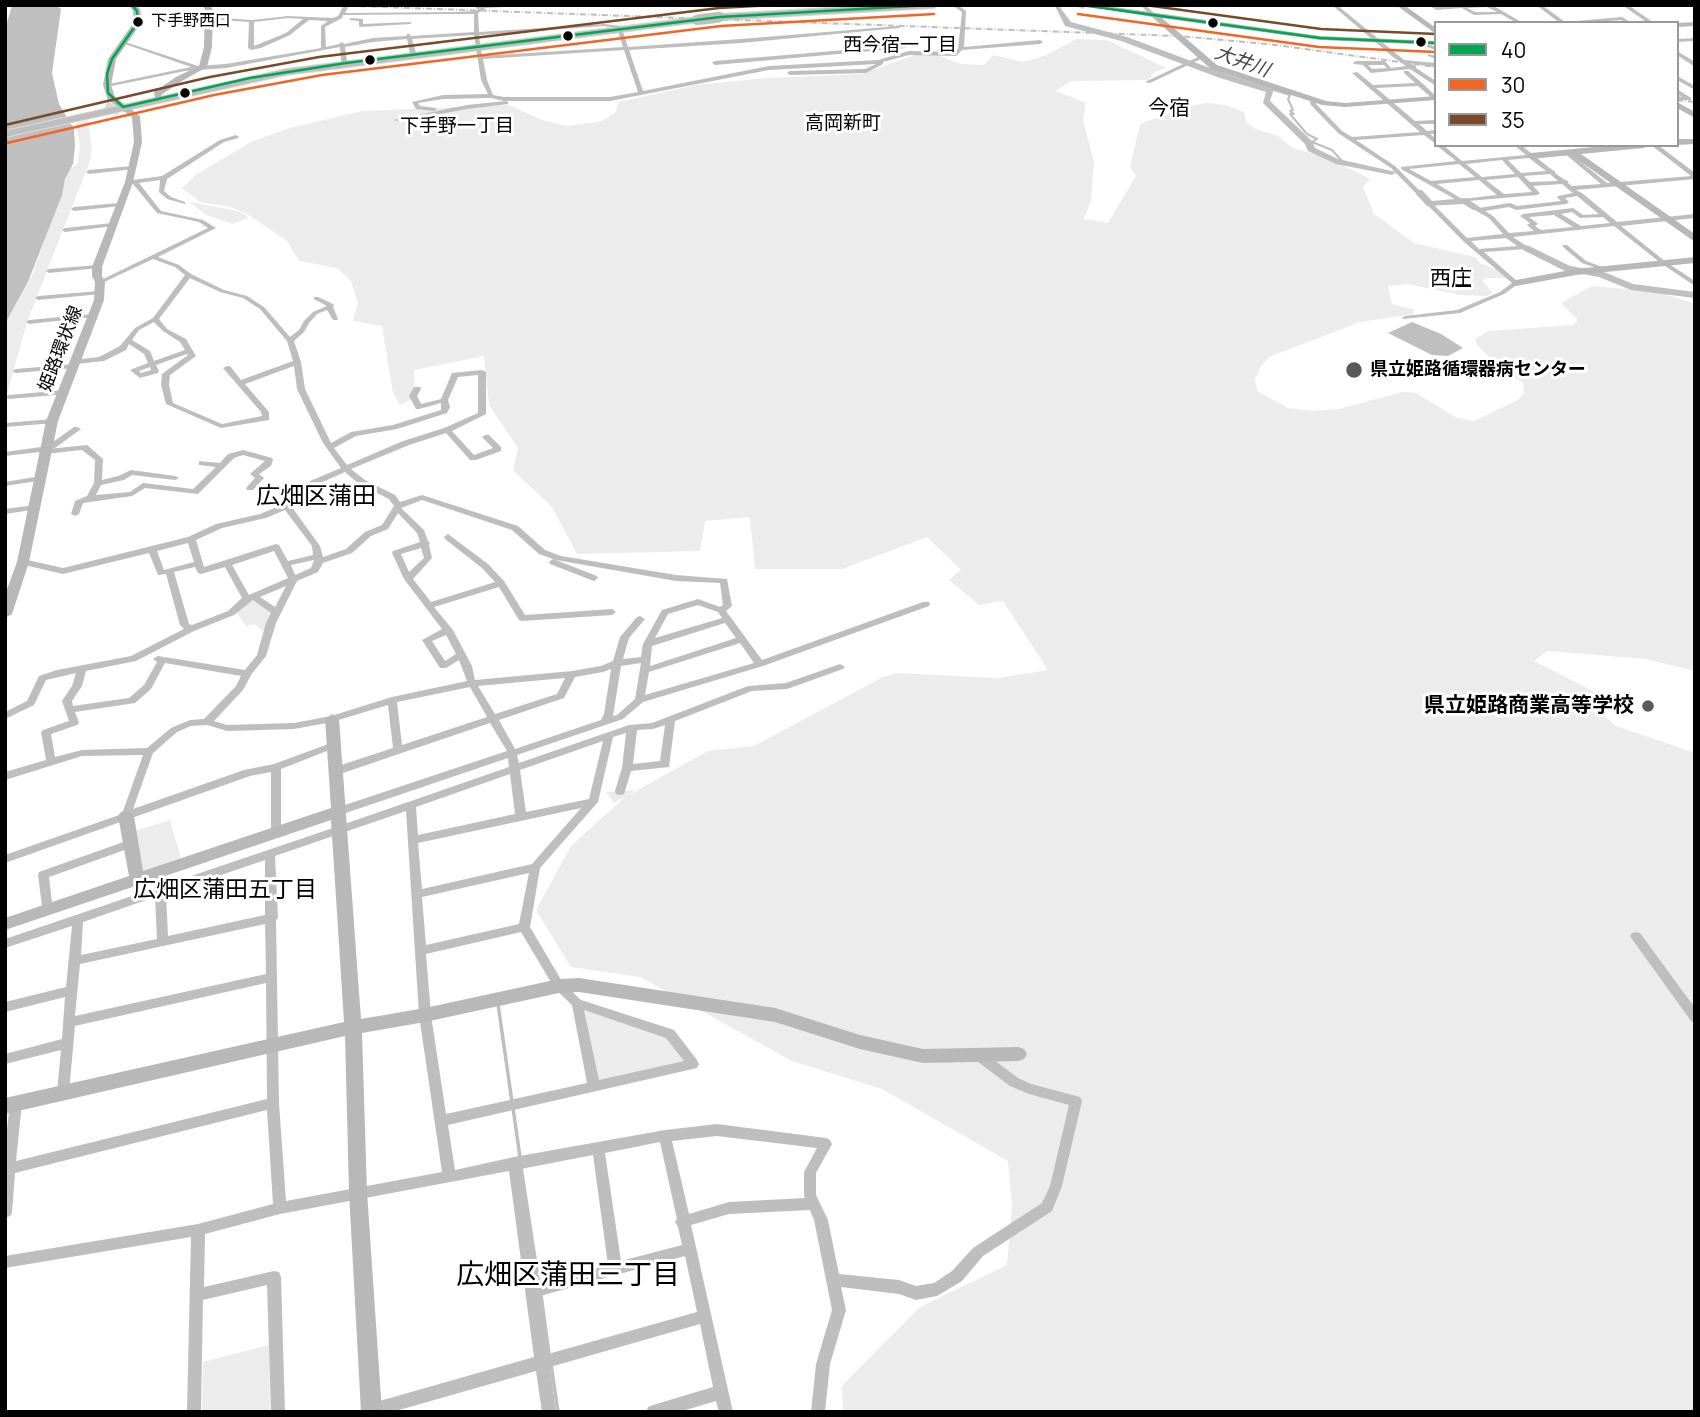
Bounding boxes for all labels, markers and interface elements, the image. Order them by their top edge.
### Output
place label: 下手野西口 [151,12,231,32]
marker: 下手野西口 [131,15,145,29]
unlabelled marker [1206,16,1220,30]
legend [1434,21,1679,147]
unlabelled marker [561,29,575,43]
district label: 西今宿一丁目 [843,35,957,57]
unlabelled marker [1414,35,1428,49]
text: 40 [1501,36,1526,64]
water label: 大井川 [1211,42,1273,82]
unlabelled marker [363,53,377,67]
text: 30 [1501,71,1525,99]
unlabelled marker [178,86,192,100]
district label: 今宿 [1148,96,1190,122]
text: 35 [1501,106,1525,134]
district label: 高岡新町 [805,113,881,135]
district label: 下手野一丁目 [400,116,514,138]
district label: 西庄 [1430,266,1472,292]
street label: 姫路環状線 [35,303,87,395]
place label: 県立姫路循環器病センター [1370,359,1586,381]
marker: 県立姫路循環器病センター [1344,360,1364,380]
district label: 広畑区蒲田 [256,483,376,511]
place label: 県立姫路商業高等学校 [1424,693,1634,719]
marker: 県立姫路商業高等学校 [1640,698,1656,714]
district label: 広畑区蒲田五丁目 [133,877,317,905]
district label: 広畑区蒲田三丁目 [456,1259,680,1293]

